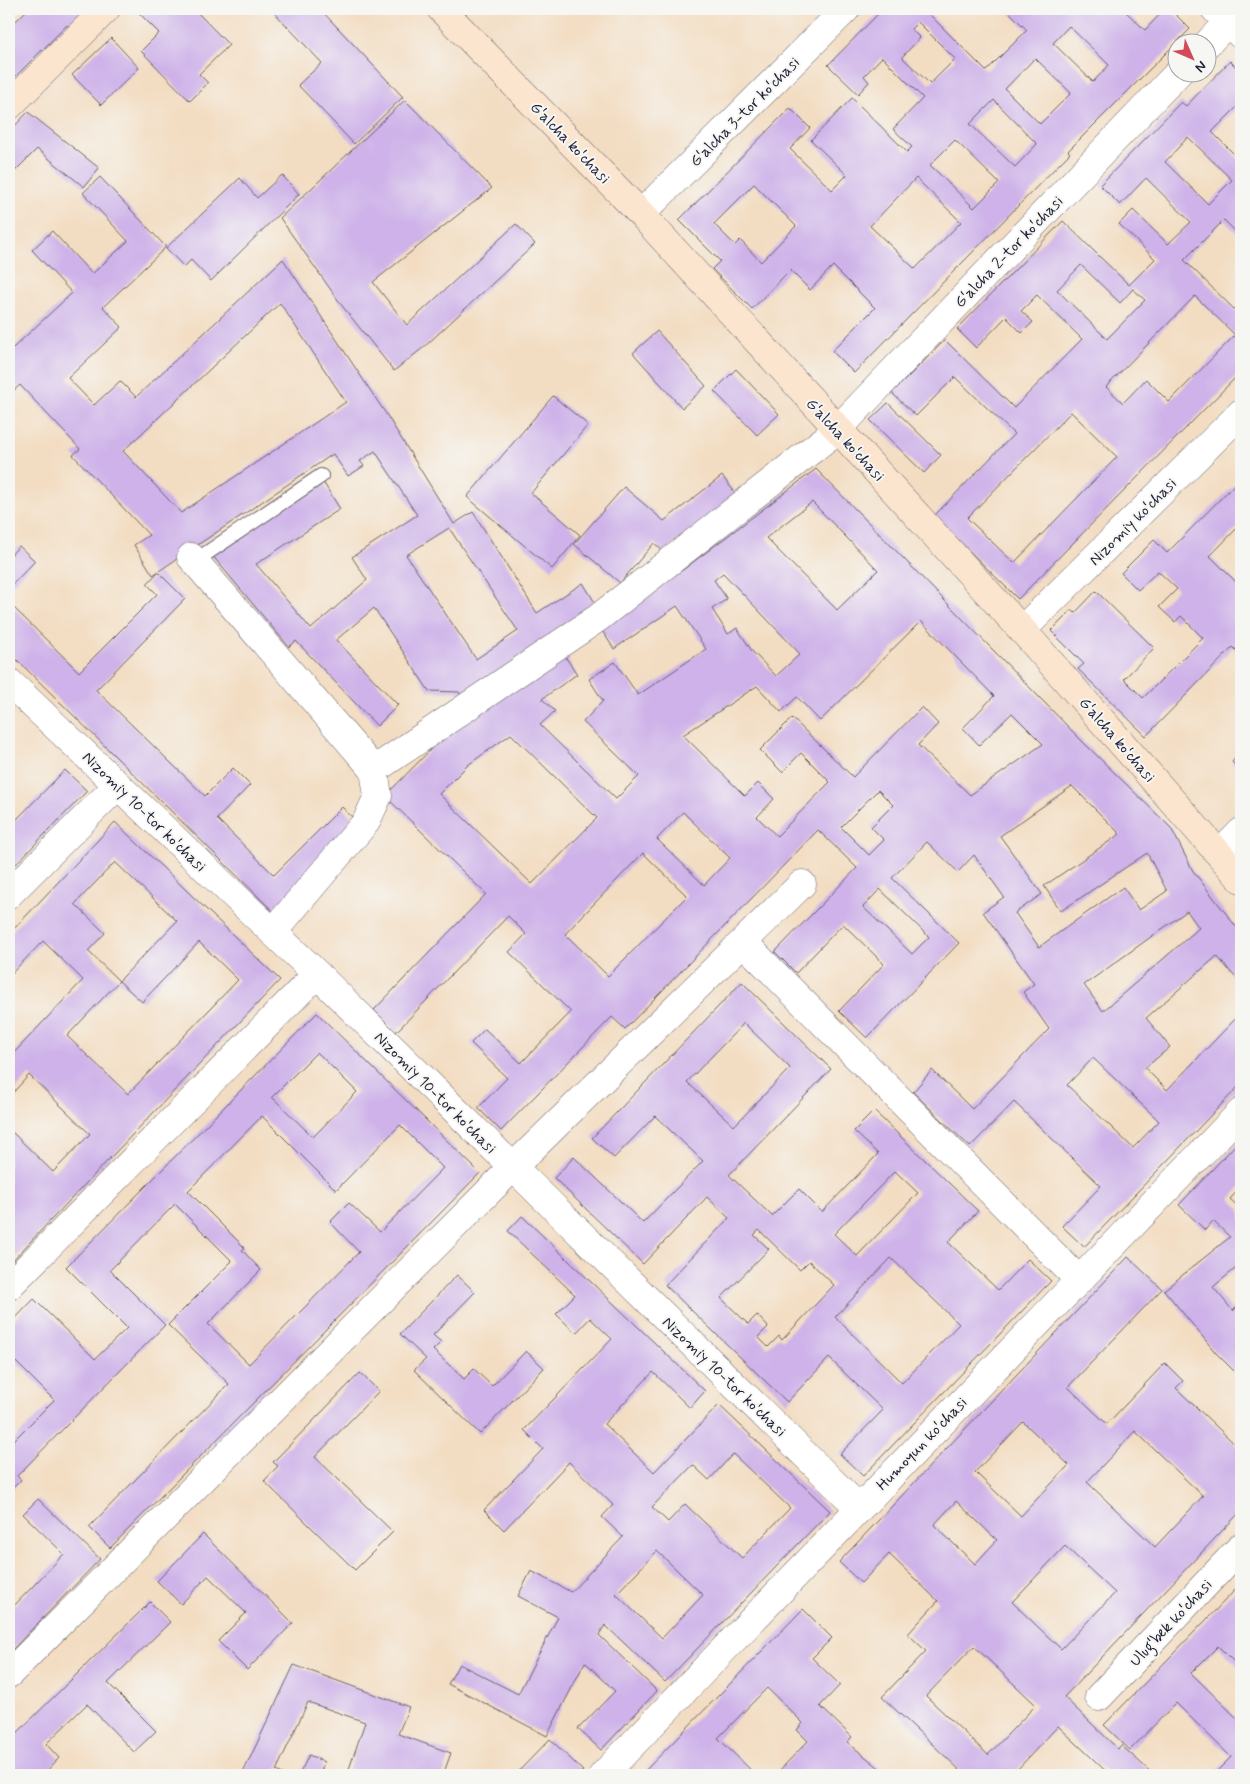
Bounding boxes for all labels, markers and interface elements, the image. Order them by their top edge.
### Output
north arrow [1168,32,1218,82]
street label: Gʻalcha 3-tor koʻchasi [685,52,805,172]
text: N [1191,57,1210,76]
street label: Gʻalcha koʻchasi [525,97,615,189]
street label: Gʻalcha 2-tor koʻchasi [950,191,1068,313]
street label: Gʻalcha koʻchasi [801,394,889,486]
street label: Nizomiy koʻchasi [1085,474,1182,571]
street label: Gʻalcha koʻchasi [1074,693,1160,787]
street label: Nizomiy 10-tor koʻchasi [77,747,211,877]
street label: Nizomiy 10-tor koʻchasi [369,1027,501,1159]
street label: Nizomiy 10-tor koʻchasi [657,1312,791,1442]
street label: Humoyun koʻchasi [872,1393,972,1495]
street label: Ulugʻbek koʻchasi [1125,1575,1218,1672]

